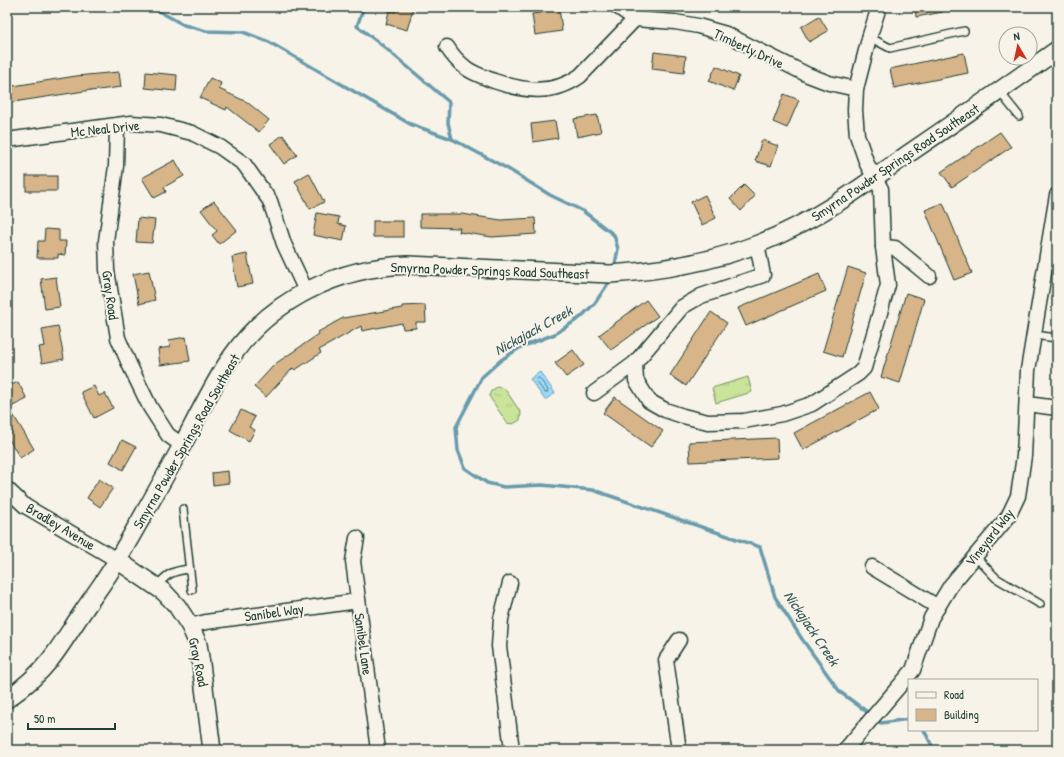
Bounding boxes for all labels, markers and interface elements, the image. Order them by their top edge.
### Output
street label: Timberly Drive [711,24,787,74]
north arrow [998,26,1038,66]
text: N [1012,29,1021,43]
street label: Smyrna Powder Springs Road Southeast [807,98,983,226]
street label: Mc Neal Drive [70,115,141,141]
street label: Smyrna Powder Springs Road Southeast [390,257,590,284]
street label: Gray Road [97,269,124,322]
water label: Nickajack Creek [490,299,577,360]
street label: Smyrna Powder Springs Road Southeast [128,350,245,532]
street label: Bradley Avenue [22,498,99,555]
street label: Vineyard Way [960,504,1018,570]
water label: Nickajack Creek [779,586,846,671]
street label: Sanibel Way [243,598,305,627]
street label: Sanibel Lane [350,612,378,677]
street label: Gray Road [184,636,214,689]
legend [908,679,1038,731]
text: Road [944,686,964,703]
scale bar [28,705,115,731]
text: Building [944,706,979,723]
text: 50 m [34,710,55,727]

